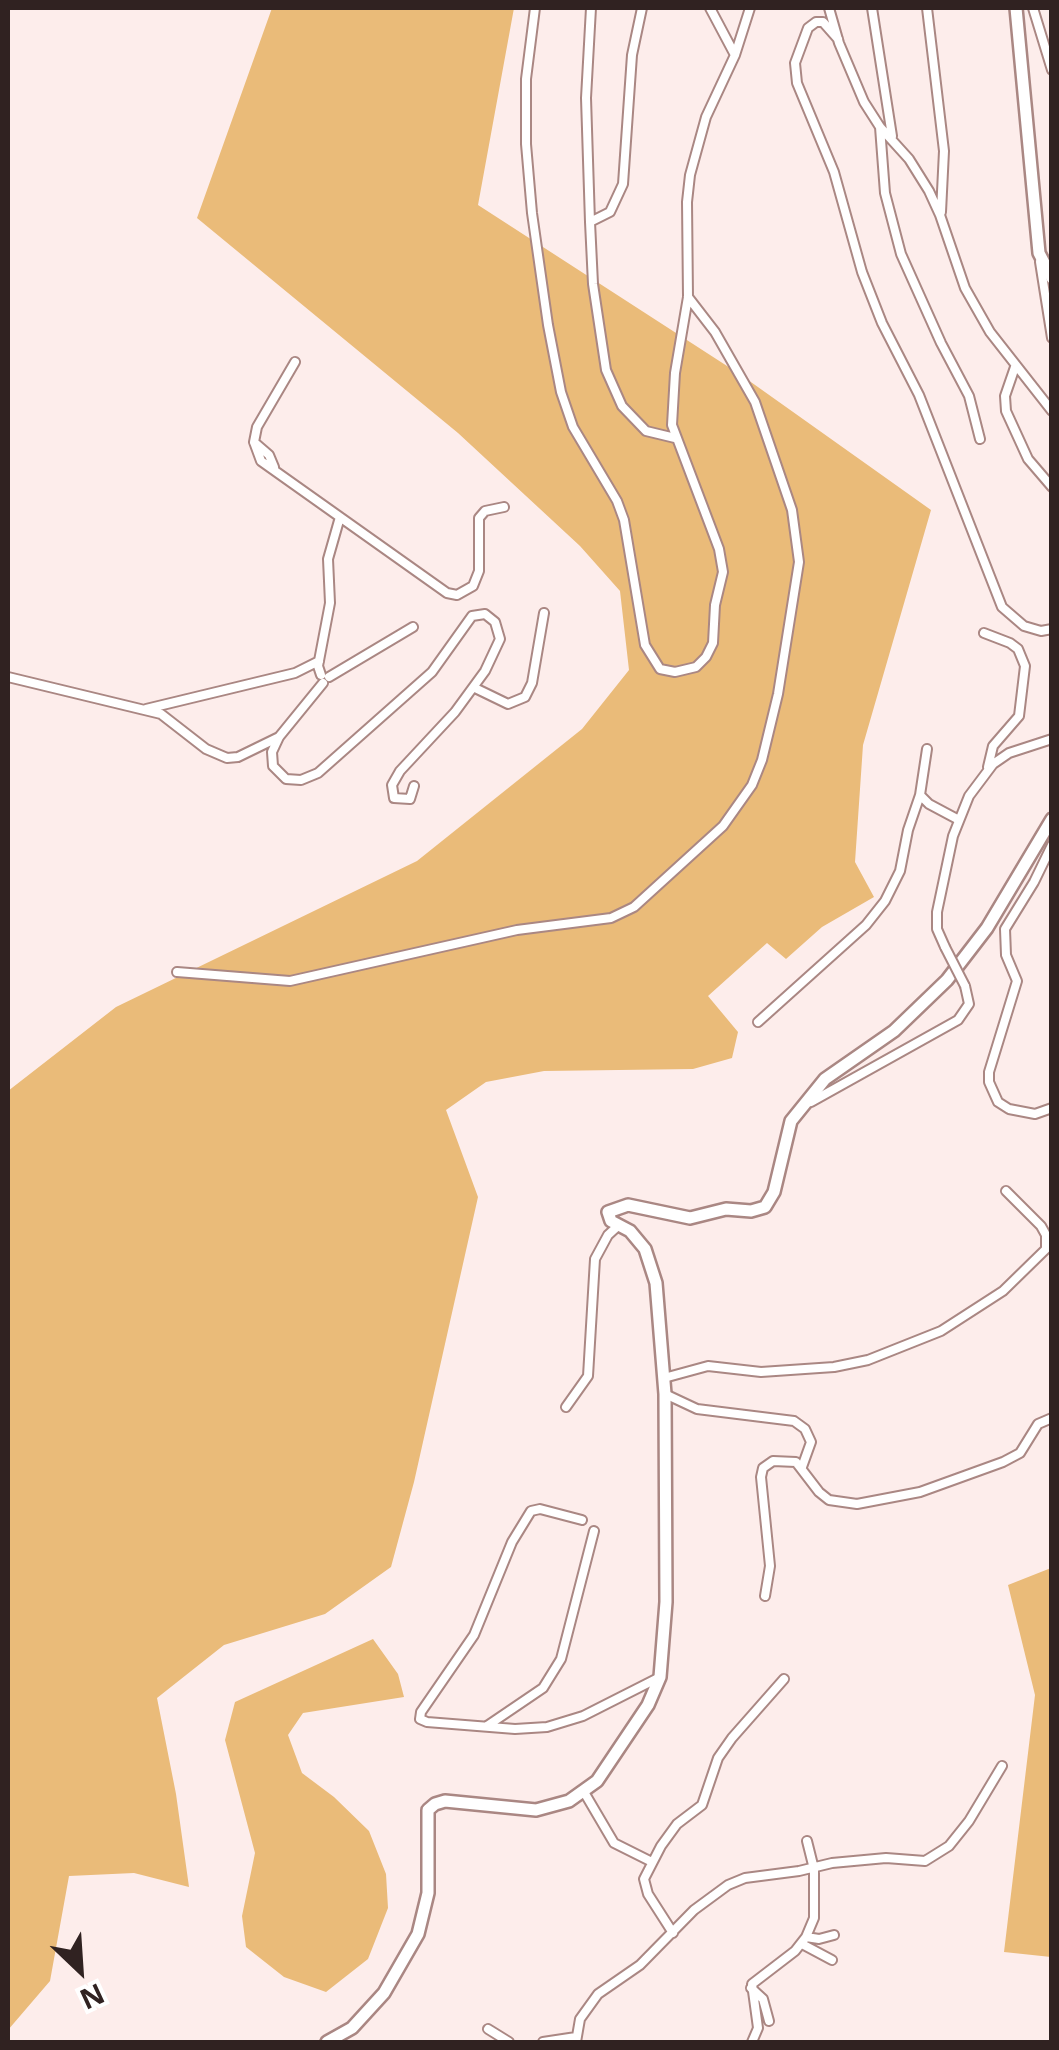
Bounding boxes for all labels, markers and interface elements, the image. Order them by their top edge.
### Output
north arrow [30,1920,130,2020]
text: N [74,1975,111,2019]

